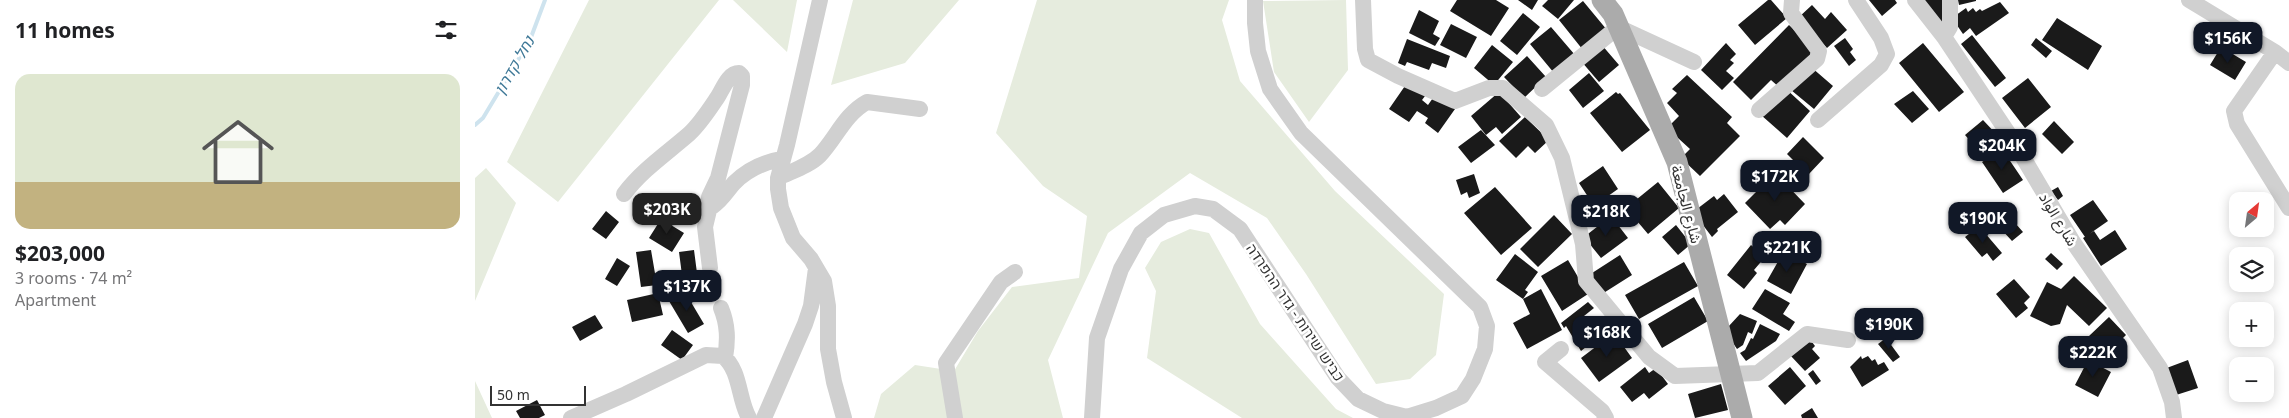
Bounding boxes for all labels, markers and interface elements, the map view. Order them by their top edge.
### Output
text: 11 homes [15,16,115,44]
icon: filters [432,16,460,44]
pin: $156K [2193,22,2263,64]
text: $156K [2204,27,2252,49]
water label: נחל קדרון [489,31,540,98]
icon: home [193,107,283,197]
pin: $204K [1967,128,2037,171]
text: $204K [1978,134,2026,156]
pin: $172K [1740,160,1810,202]
street label: شارع الجامعة [1665,163,1707,246]
text: $172K [1751,165,1799,187]
street label: شارع الواد [2033,188,2083,251]
pin: $203K [632,192,702,235]
north arrow [2229,192,2274,238]
map controls [2229,192,2274,402]
pin: $218K [1571,194,1641,237]
text: $203K [643,198,691,220]
text: $218K [1582,200,1630,222]
pin: $190K [1948,202,2018,244]
text: $190K [1959,207,2007,229]
pin: $221K [1752,230,1822,273]
text: $221K [1763,236,1811,258]
text: $203,000 [15,239,105,267]
street label: כביש שירות - גדר ההפרדה [1242,239,1350,385]
button: layers [2229,247,2274,292]
text: 3 rooms · 74 m² [15,267,132,289]
pin: $137K [652,270,722,312]
text: $137K [663,275,711,297]
text: Apartment [15,289,96,311]
button: + [2229,302,2274,347]
pin: $190K [1854,308,1924,350]
text: $190K [1865,313,1913,335]
pin: $168K [1572,316,1642,358]
text: $168K [1583,321,1631,343]
pin: $222K [2058,336,2128,378]
text: $222K [2069,341,2117,363]
button: − [2229,357,2274,402]
scale bar [490,383,586,406]
text: 50 m [497,385,530,404]

